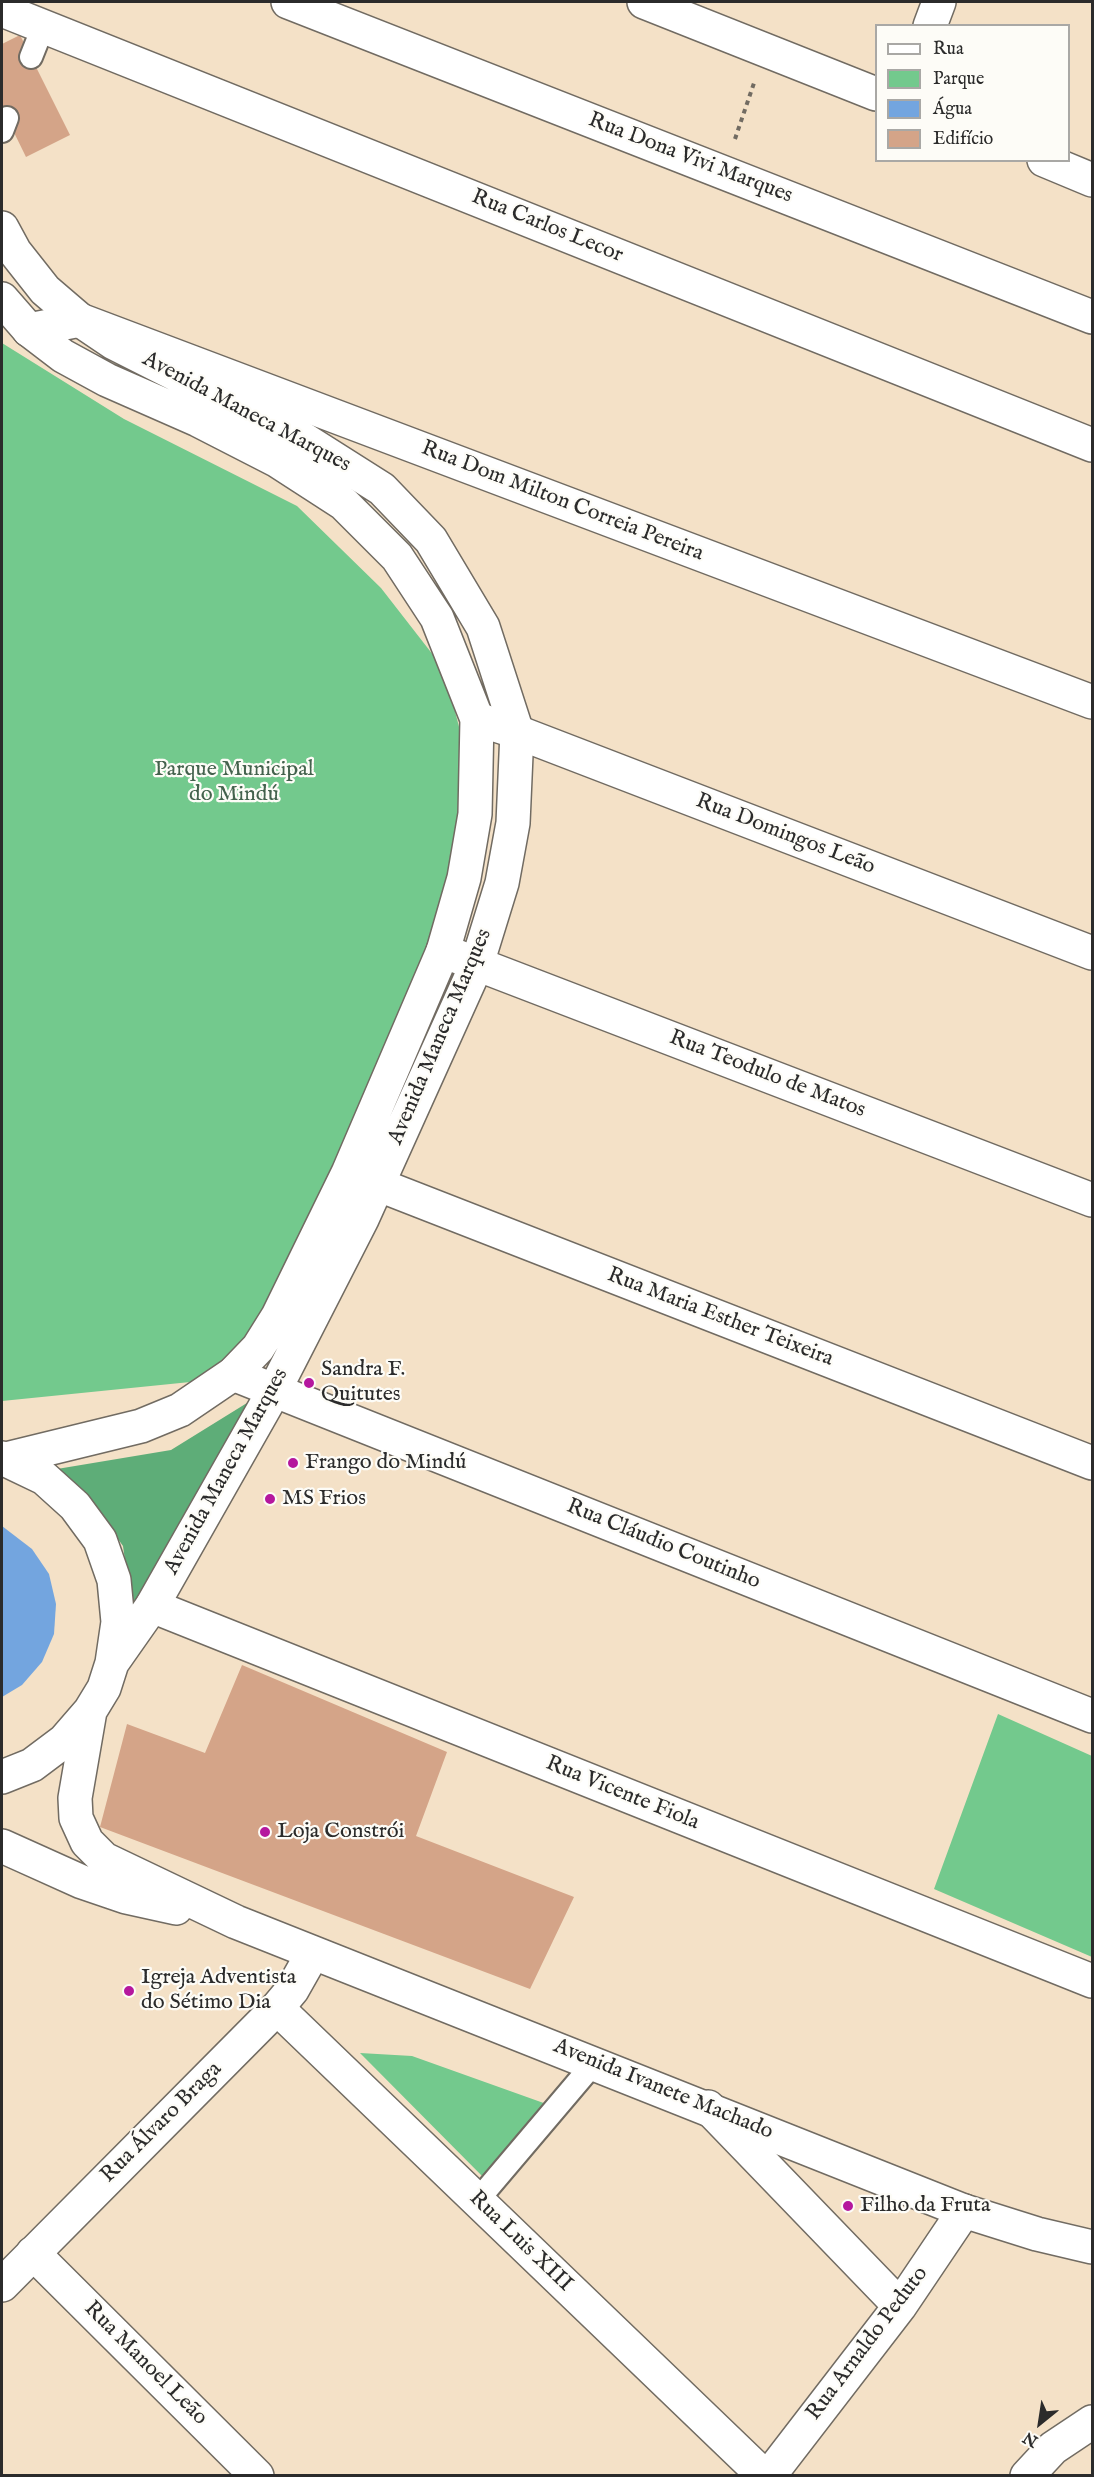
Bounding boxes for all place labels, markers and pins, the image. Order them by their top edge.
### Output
place label: Sandra F. Quitutes [321,1357,405,1408]
marker: Sandra F. Quitutes [302,1376,316,1390]
place label: Frango do Mindú [305,1450,466,1476]
marker: Frango do Mindú [286,1456,300,1470]
place label: MS Frios [282,1486,366,1512]
marker: MS Frios [263,1492,277,1506]
place label: Loja Constrói [277,1819,404,1845]
marker: Loja Constrói [258,1825,272,1839]
place label: Igreja Adventista do Sétimo Dia [141,1965,296,2017]
marker: Igreja Adventista do Sétimo Dia [122,1984,136,1998]
place label: Filho da Fruta [860,2193,990,2219]
marker: Filho da Fruta [841,2199,855,2213]

